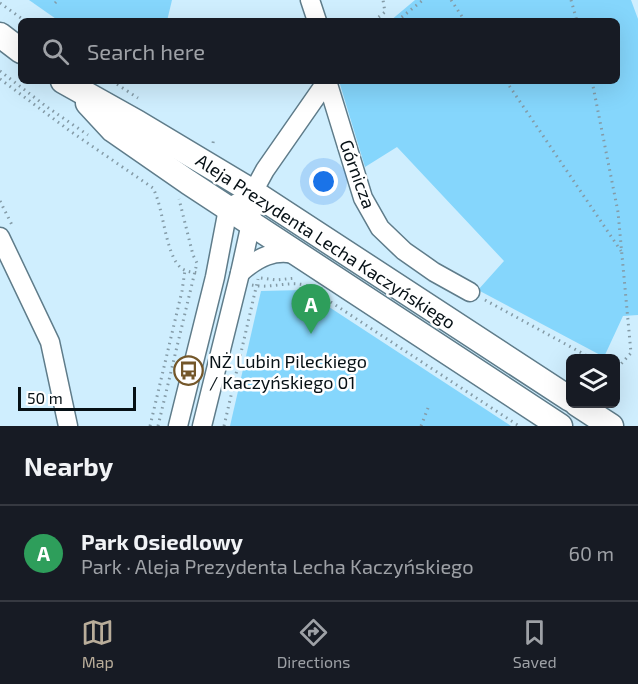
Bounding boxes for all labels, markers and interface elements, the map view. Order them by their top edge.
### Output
search box [18,18,620,84]
icon: search [39,35,72,68]
text: Search here [87,38,205,64]
street label: Górnicza [335,137,381,211]
street label: Aleja Prezydenta Lecha Kaczyńskiego [192,149,460,333]
your location [309,167,338,196]
pin: A [292,284,330,334]
place label: NŻ Lubin Pileckiego / Kaczyńskiego 01 [209,350,367,393]
map controls [566,354,620,408]
button: layers [566,354,620,408]
bus stop icon: NŻ Lubin Pileckiego / Kaczyńskiego 01 [172,355,204,387]
scale bar [18,384,136,412]
text: 50 m [27,388,63,407]
text: Nearby [24,450,113,481]
text: Park Osiedlowy [81,528,243,554]
text: A [37,541,50,565]
text: 60 m [569,541,614,565]
text: Park · Aleja Prezydenta Lecha Kaczyńskiego [81,554,474,578]
tab: Map [81,616,114,671]
tab: Directions [277,616,350,671]
tab: Saved [513,616,557,671]

